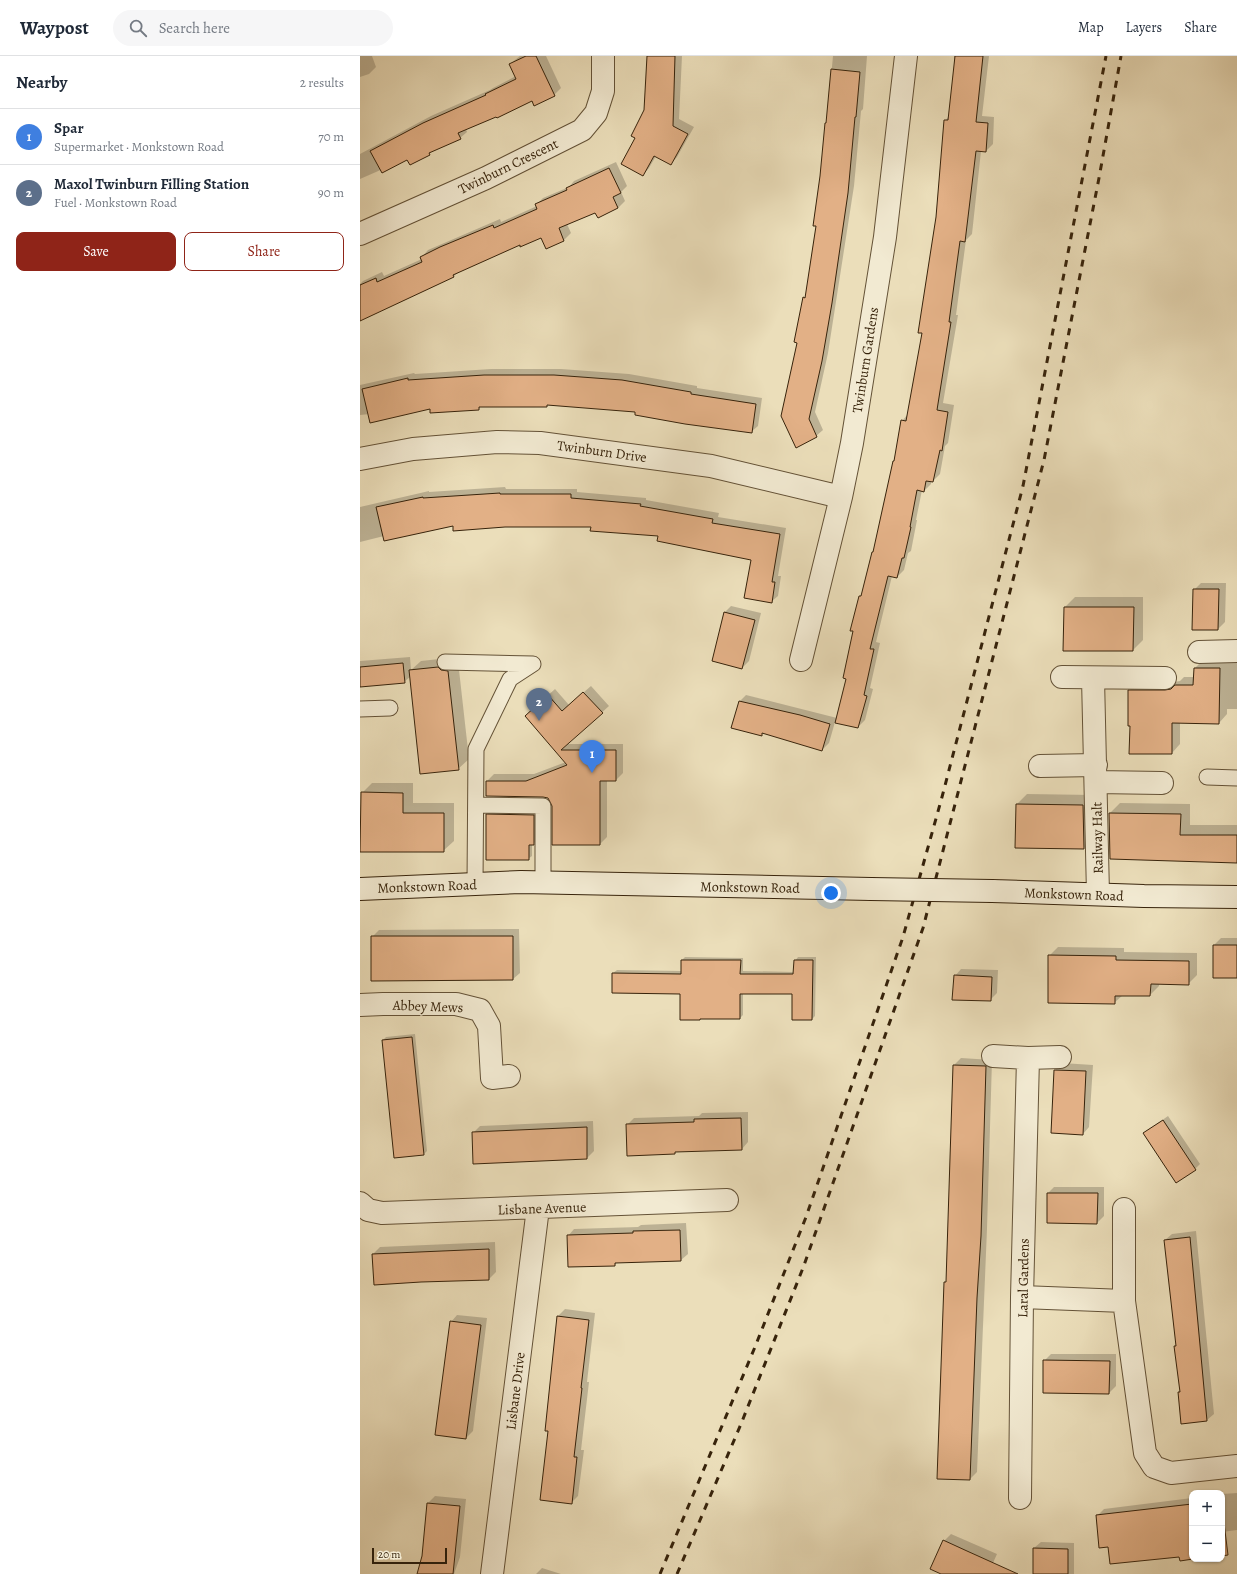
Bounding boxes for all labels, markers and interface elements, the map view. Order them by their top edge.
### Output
search box [113,10,393,46]
text: Waypost [20,15,89,41]
icon: search [127,17,149,39]
text: Search here [159,18,230,38]
text: Map [1078,18,1104,37]
text: Layers [1126,18,1162,37]
text: Share [1184,18,1217,37]
text: Nearby [16,71,67,94]
text: 2 results [300,74,344,91]
text: Spar [54,118,84,138]
text: 1 [27,128,31,145]
text: 70 m [318,128,344,145]
street label: Twinburn Crescent [455,134,562,199]
text: Supermarket · Monkstown Road [54,138,224,155]
text: Maxol Twinburn Filling Station [54,174,249,194]
text: 2 [26,184,32,201]
text: 90 m [318,184,344,201]
text: Fuel · Monkstown Road [54,194,177,211]
button: Save [16,232,176,271]
button: Share [184,232,344,271]
street label: Twinburn Gardens [848,306,883,414]
street label: Twinburn Drive [556,436,648,467]
pin: 2 [526,688,552,721]
pin: 1 [579,740,605,773]
street label: Railway Halt [1087,801,1108,874]
street label: Monkstown Road [377,875,478,898]
street label: Monkstown Road [700,877,800,898]
your location [821,883,841,903]
street label: Monkstown Road [1024,883,1125,906]
street label: Abbey Mews [391,996,464,1017]
street label: Lisbane Avenue [497,1197,587,1220]
street label: Laral Gardens [1013,1238,1034,1318]
street label: Lisbane Drive [501,1351,530,1431]
map controls [1189,1490,1225,1562]
button: + [1189,1490,1225,1526]
button: − [1189,1526,1225,1562]
scale bar [372,1546,447,1565]
text: 20 m [378,1547,400,1562]

